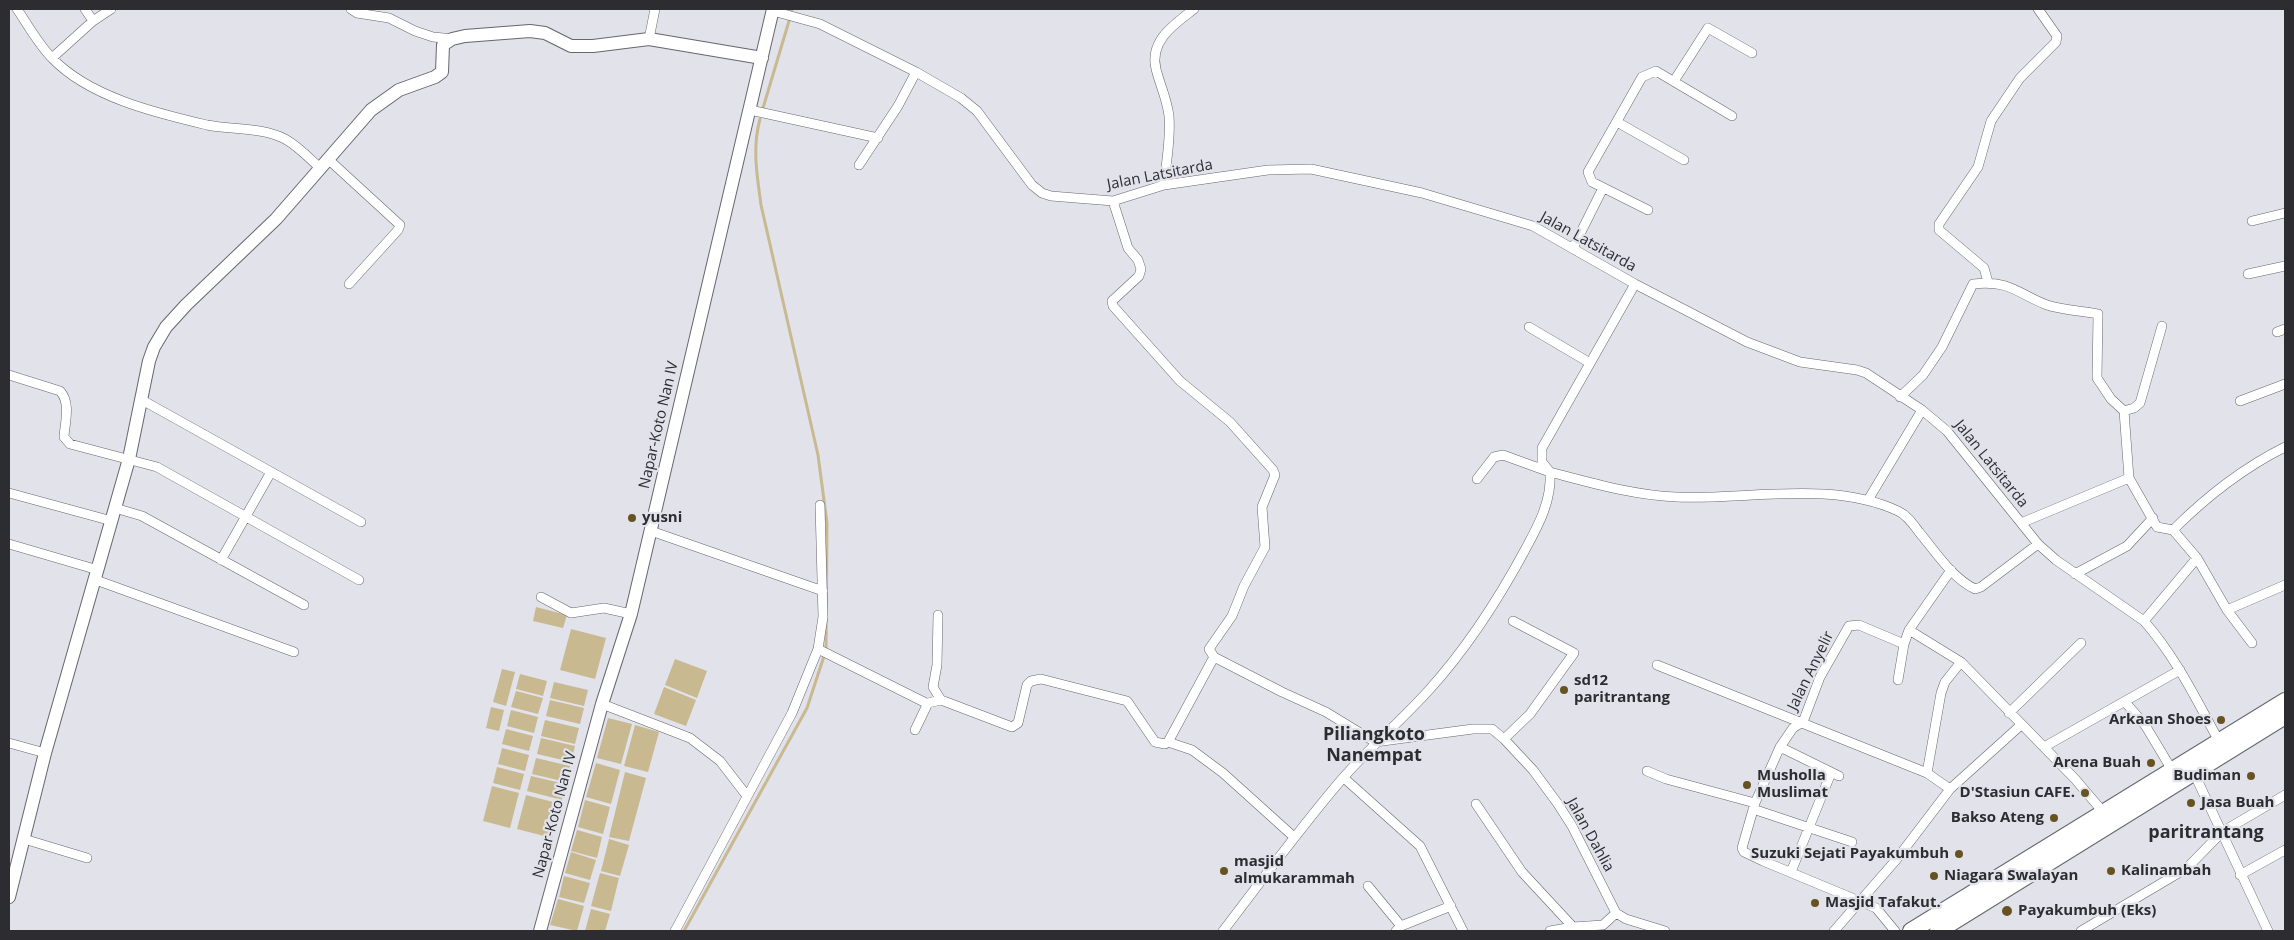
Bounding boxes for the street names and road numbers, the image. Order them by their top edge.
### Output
street label: Jalan Latsitarda [1106,156,1214,194]
street label: Jalan Latsitarda [1537,208,1639,276]
street label: Napar-Koto Nan IV [636,359,682,491]
street label: Jalan Latsitarda [1950,417,2032,511]
street label: Jalan Anyelir [1784,628,1838,714]
street label: Napar-Koto Nan IV [529,750,581,880]
street label: Jalan Dahlia [1562,795,1618,875]

